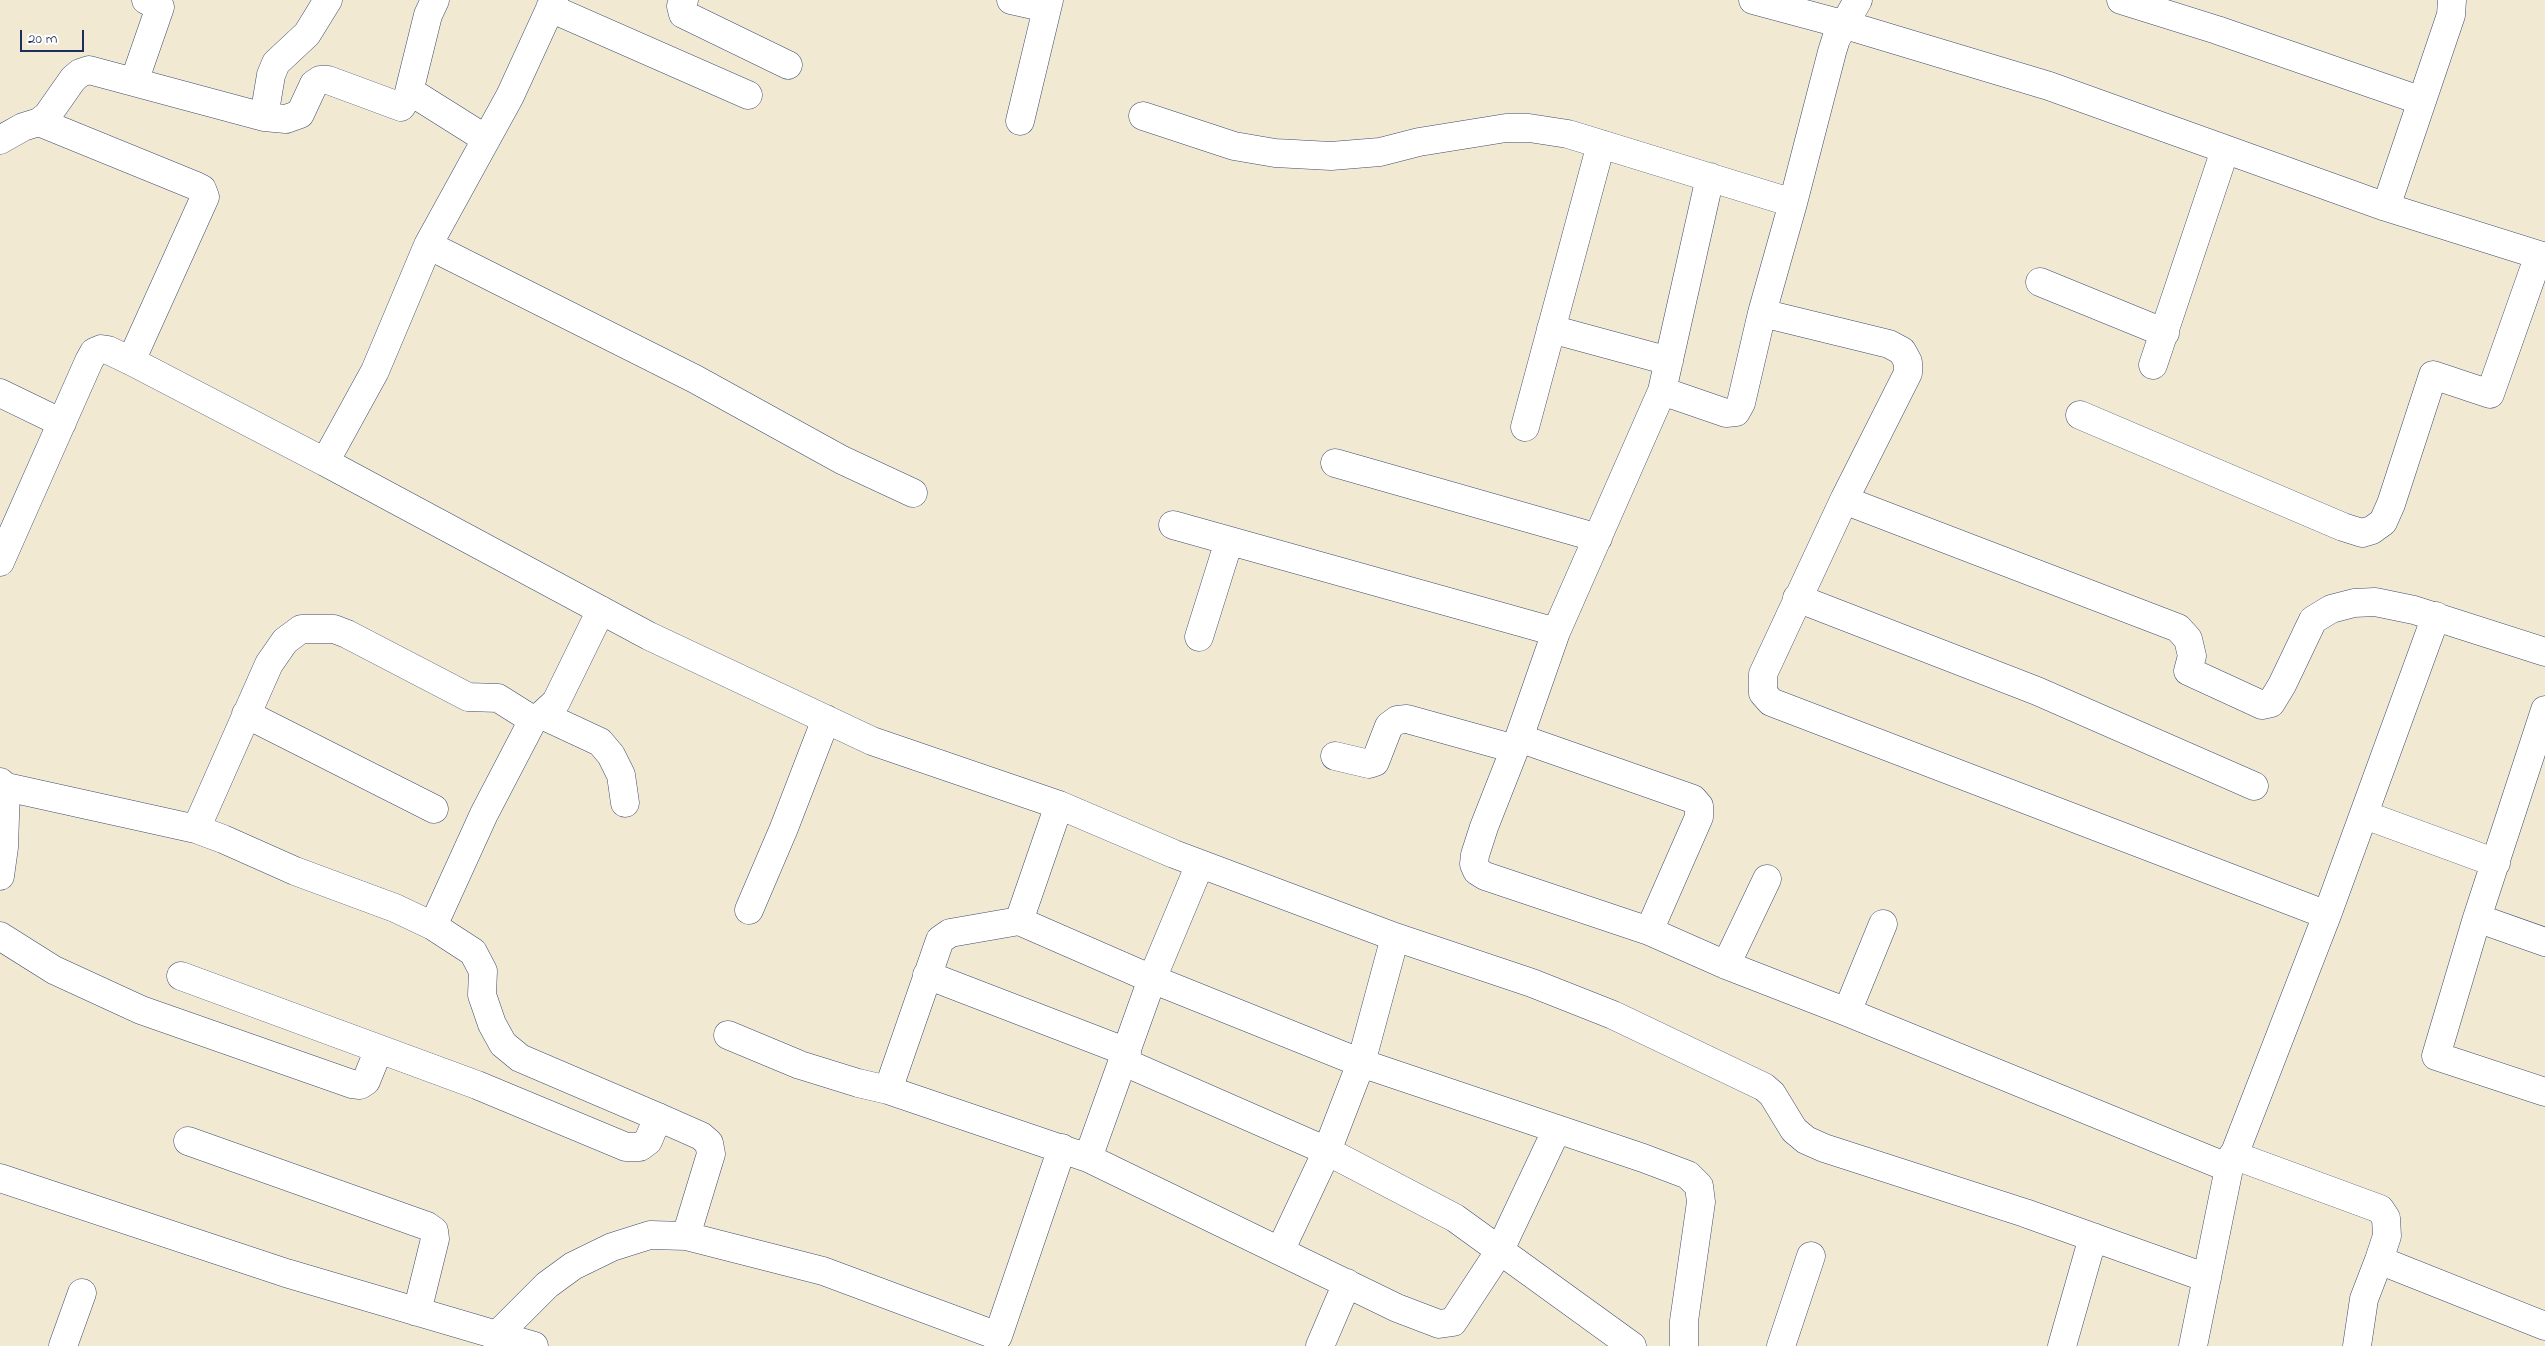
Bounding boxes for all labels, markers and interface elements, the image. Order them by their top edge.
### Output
scale bar [22,20,86,52]
text: 20 m [28,28,57,50]

